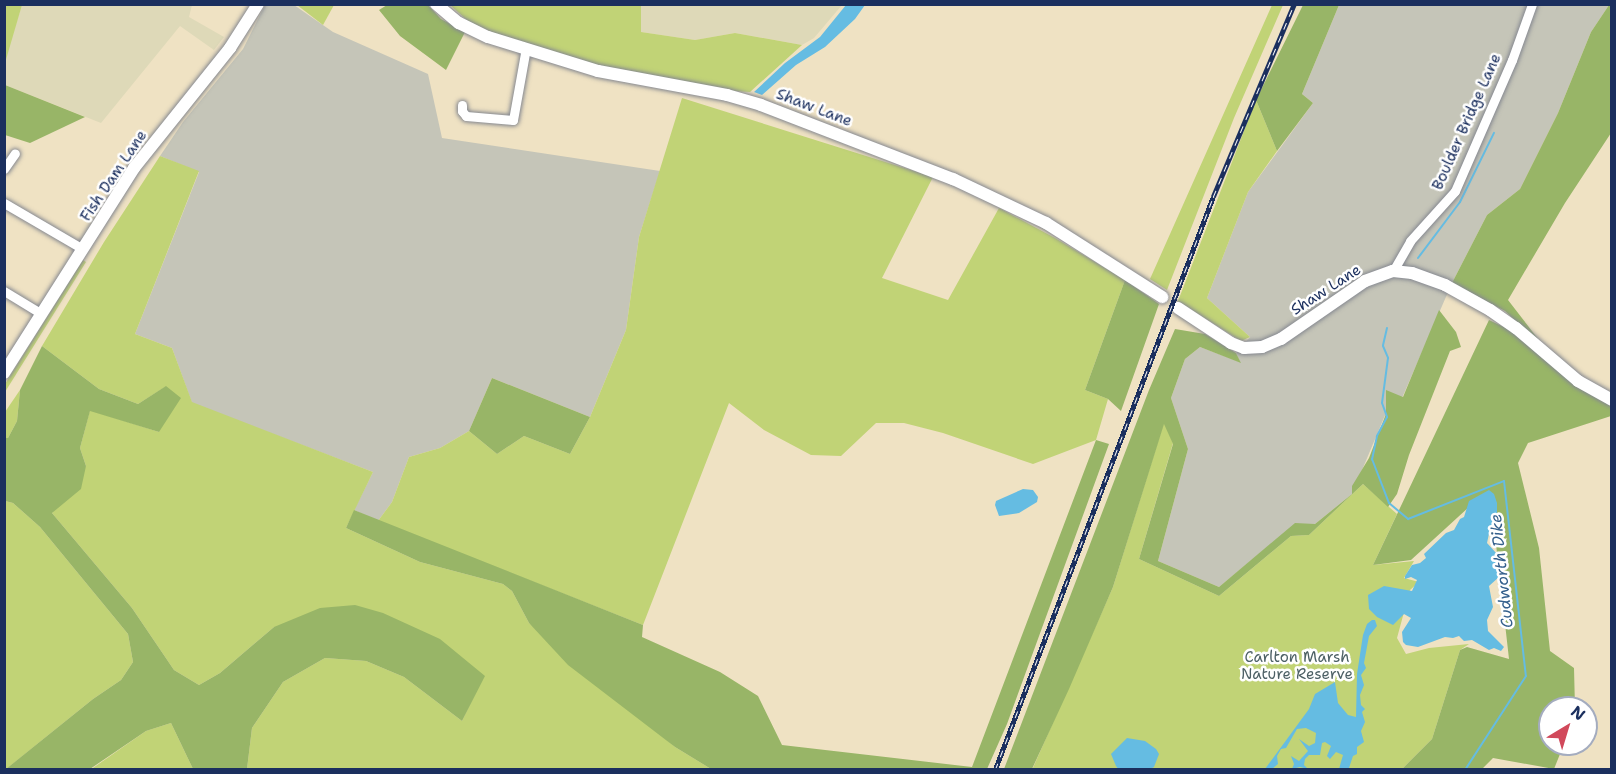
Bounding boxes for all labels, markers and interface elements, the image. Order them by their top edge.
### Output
street label: Boulder Bridge Lane [1429,51,1505,193]
street label: Shaw Lane [774,85,854,131]
street label: Fish Dam Lane [77,127,151,225]
street label: Shaw Lane [1288,261,1364,319]
water label: Cudworth Dike [1486,513,1518,629]
park label: Carlton Marsh Nature Reserve [1241,648,1353,683]
north arrow [1538,696,1598,756]
text: N [1567,701,1590,725]

